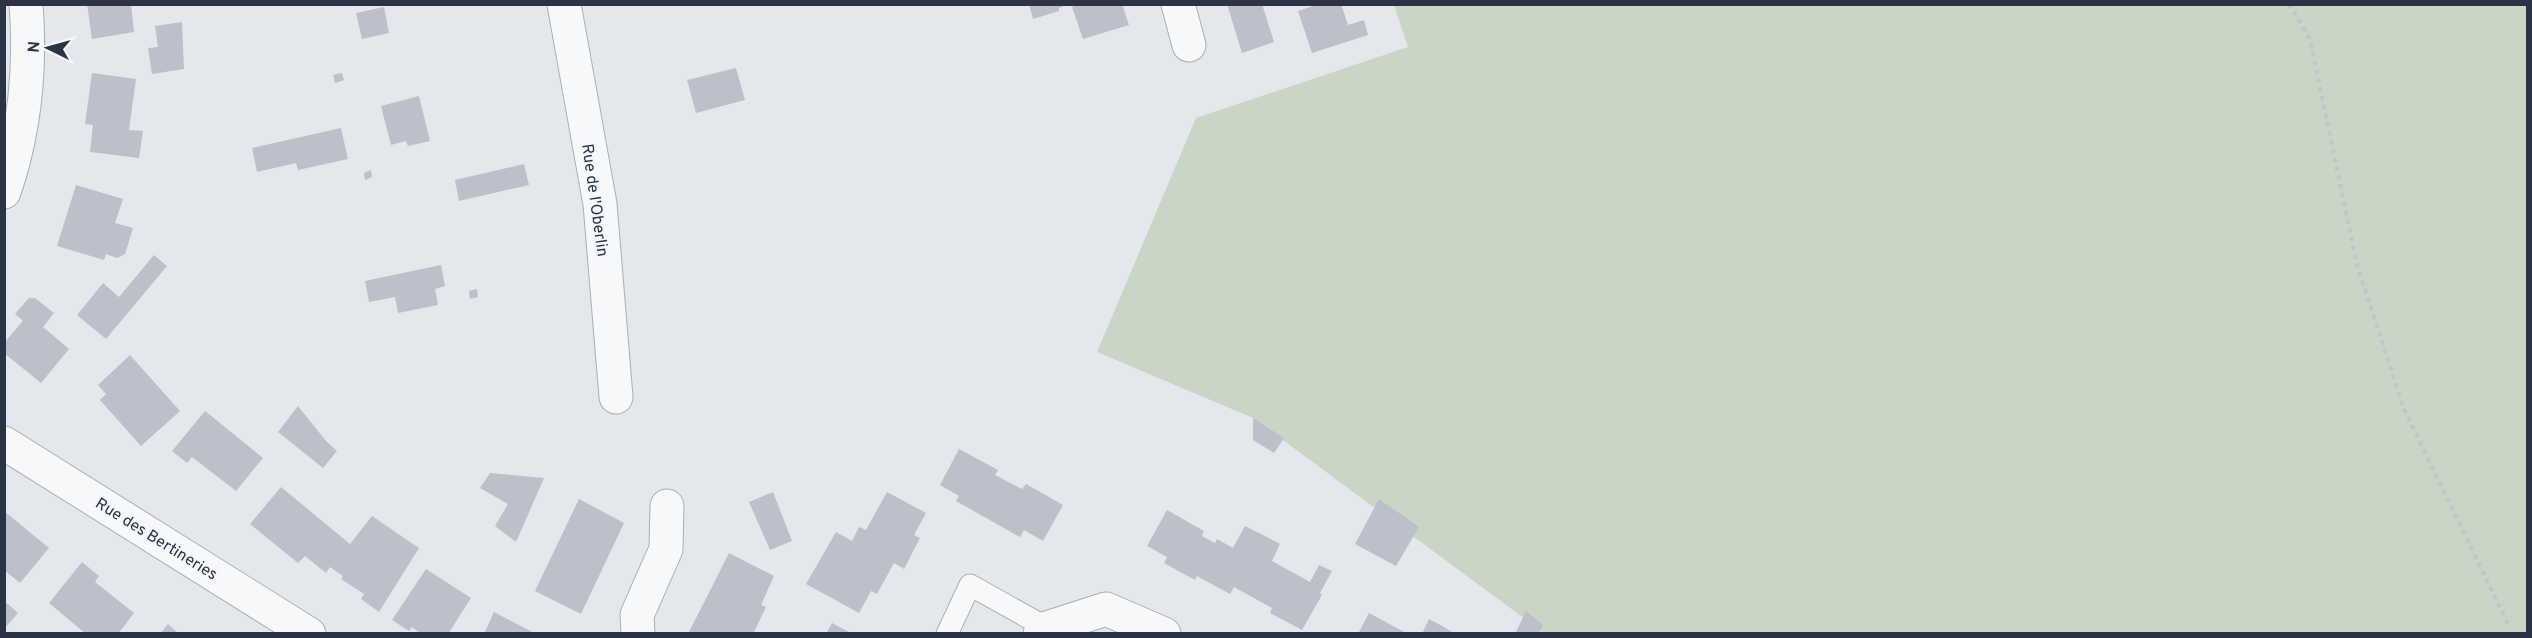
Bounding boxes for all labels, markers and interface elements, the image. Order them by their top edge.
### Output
north arrow [18,18,78,78]
text: N [25,40,46,53]
street label: Rue de l'Oberlin [576,143,612,258]
street label: Rue des Bertineries [91,494,221,585]

